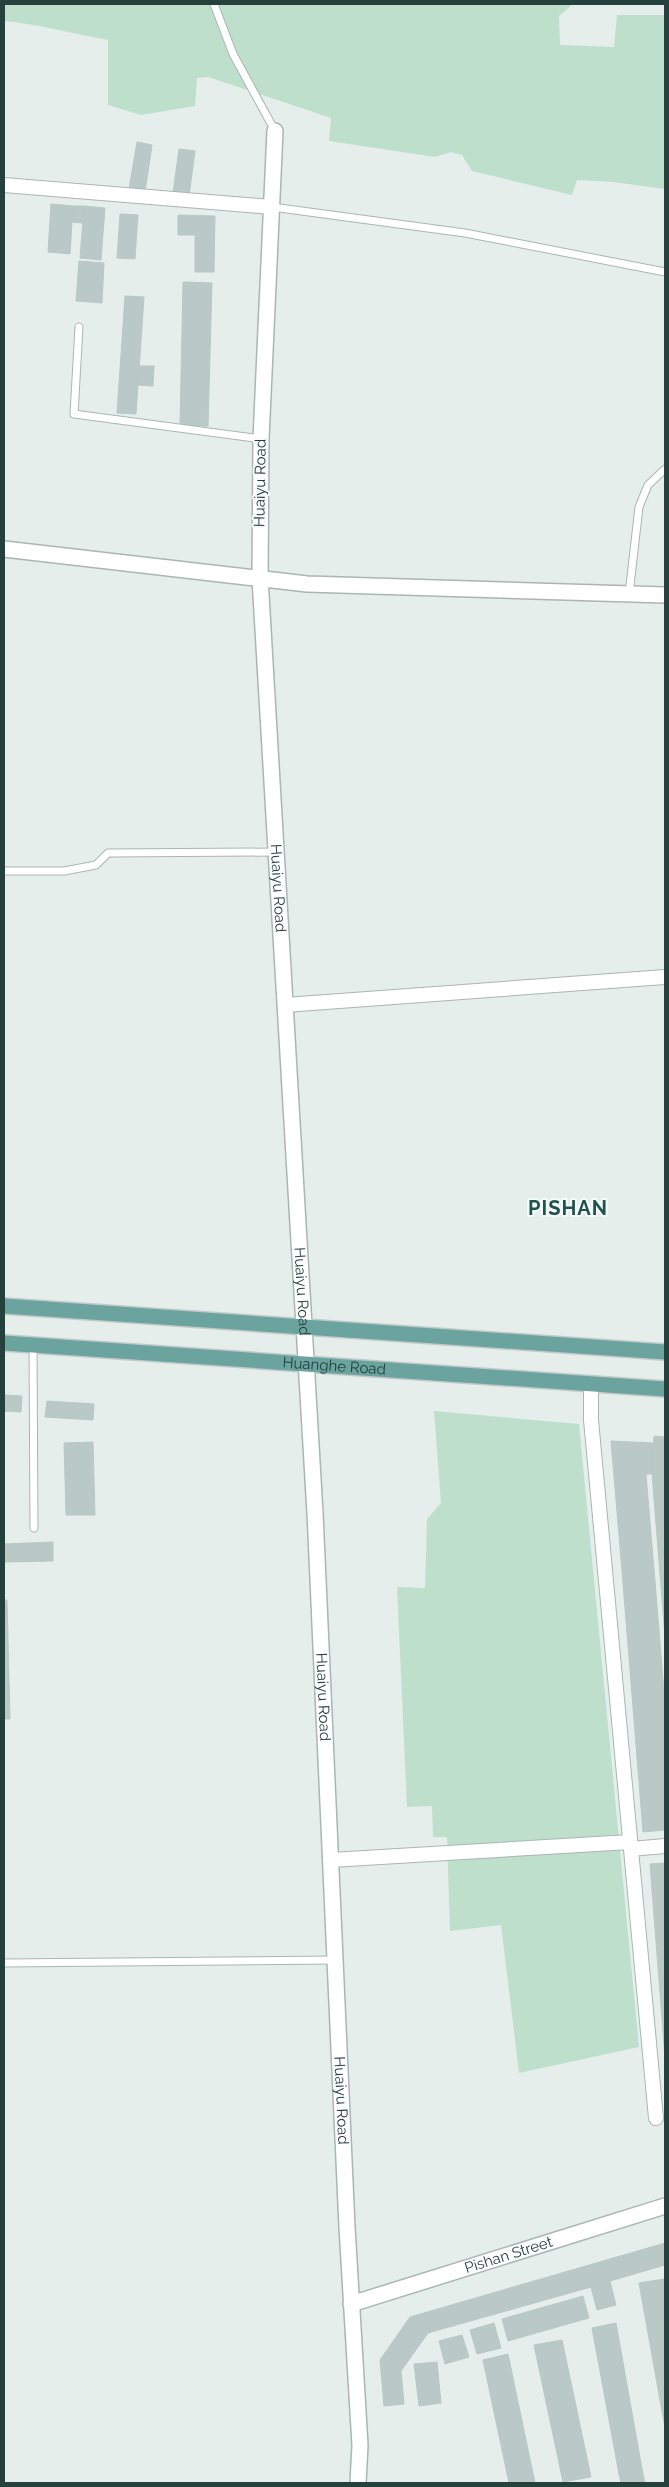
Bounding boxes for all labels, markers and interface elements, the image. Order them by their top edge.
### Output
street label: Huaiyu Road [250,439,270,527]
street label: Huaiyu Road [267,843,290,933]
district label: PISHAN [528,1196,608,1220]
street label: Huaiyu Road [290,1247,314,1336]
street label: Huanghe Road [282,1353,387,1379]
street label: Huaiyu Road [312,1652,334,1741]
street label: Huaiyu Road [330,2056,352,2145]
street label: Pishan Street [462,2233,555,2277]

